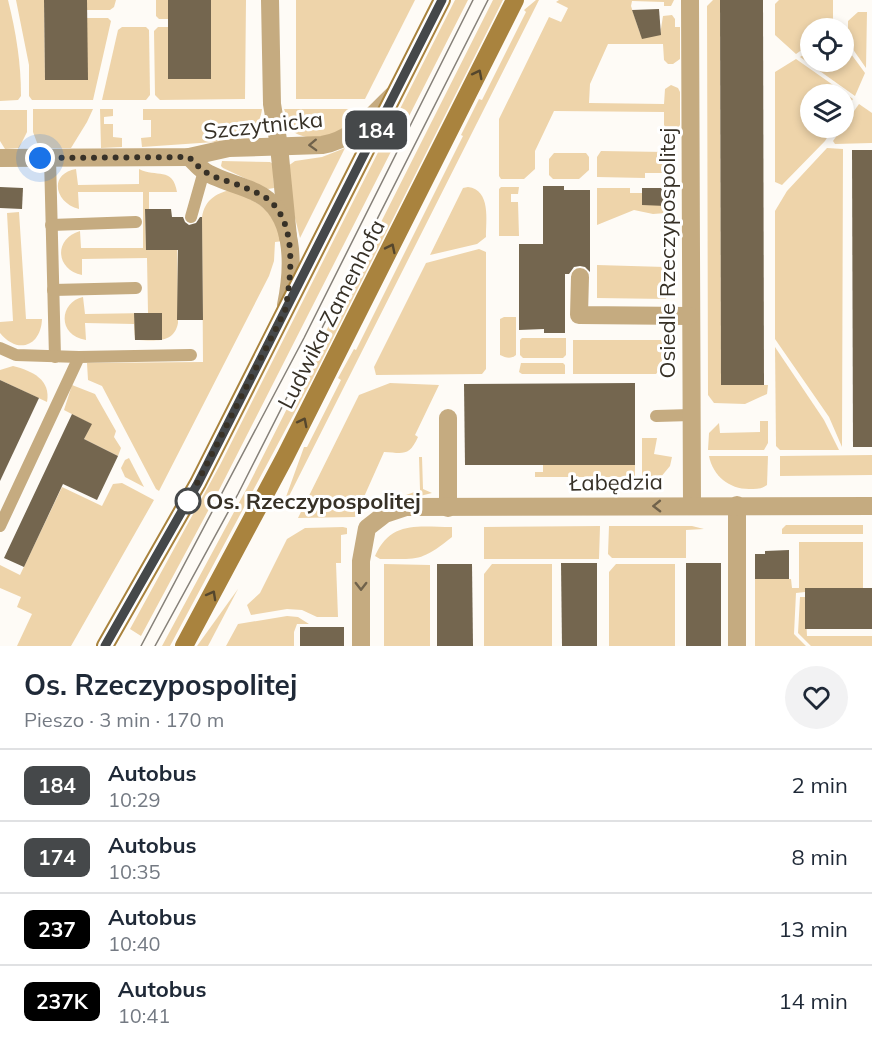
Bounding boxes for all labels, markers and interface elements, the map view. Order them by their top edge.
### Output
map controls [800,18,854,138]
button: locate [800,18,854,72]
one-way arrow [471,69,483,80]
button: layers [800,84,854,138]
street label: Szczytnicka [202,105,324,145]
line badge: 184 [342,110,410,150]
text: 184 [357,117,395,143]
street label: Osiedle Rzeczypospolitej [653,127,681,379]
one-way arrow [308,139,317,151]
your location [25,143,55,173]
street label: Ludwika Zamenhofa [271,215,391,413]
one-way arrow [384,244,396,255]
one-way arrow [296,418,307,429]
street label: Łabędzia [568,467,663,497]
place label: Os. Rzeczypospolitej [206,487,421,515]
marker: Os. Rzeczypospolitej [175,488,201,514]
one-way arrow [653,500,662,512]
one-way arrow [355,581,367,590]
one-way arrow [205,590,216,601]
button: heart [785,666,848,729]
text: Os. Rzeczypospolitej [24,667,297,702]
text: Pieszo · 3 min · 170 m [24,707,224,732]
text: Autobus [108,759,197,787]
text: 2 min [792,771,848,799]
text: 184 [38,772,76,798]
text: 10:29 [108,787,161,812]
text: Autobus [108,831,197,859]
text: 8 min [792,843,848,871]
text: 174 [38,844,76,870]
text: 10:35 [108,859,161,884]
text: Autobus [108,903,197,931]
text: 13 min [778,915,848,943]
text: 237 [38,916,76,942]
text: 10:40 [108,931,161,956]
text: Autobus [118,975,206,1003]
text: 14 min [778,987,848,1015]
text: 237K [36,988,88,1014]
text: 10:41 [118,1003,170,1028]

